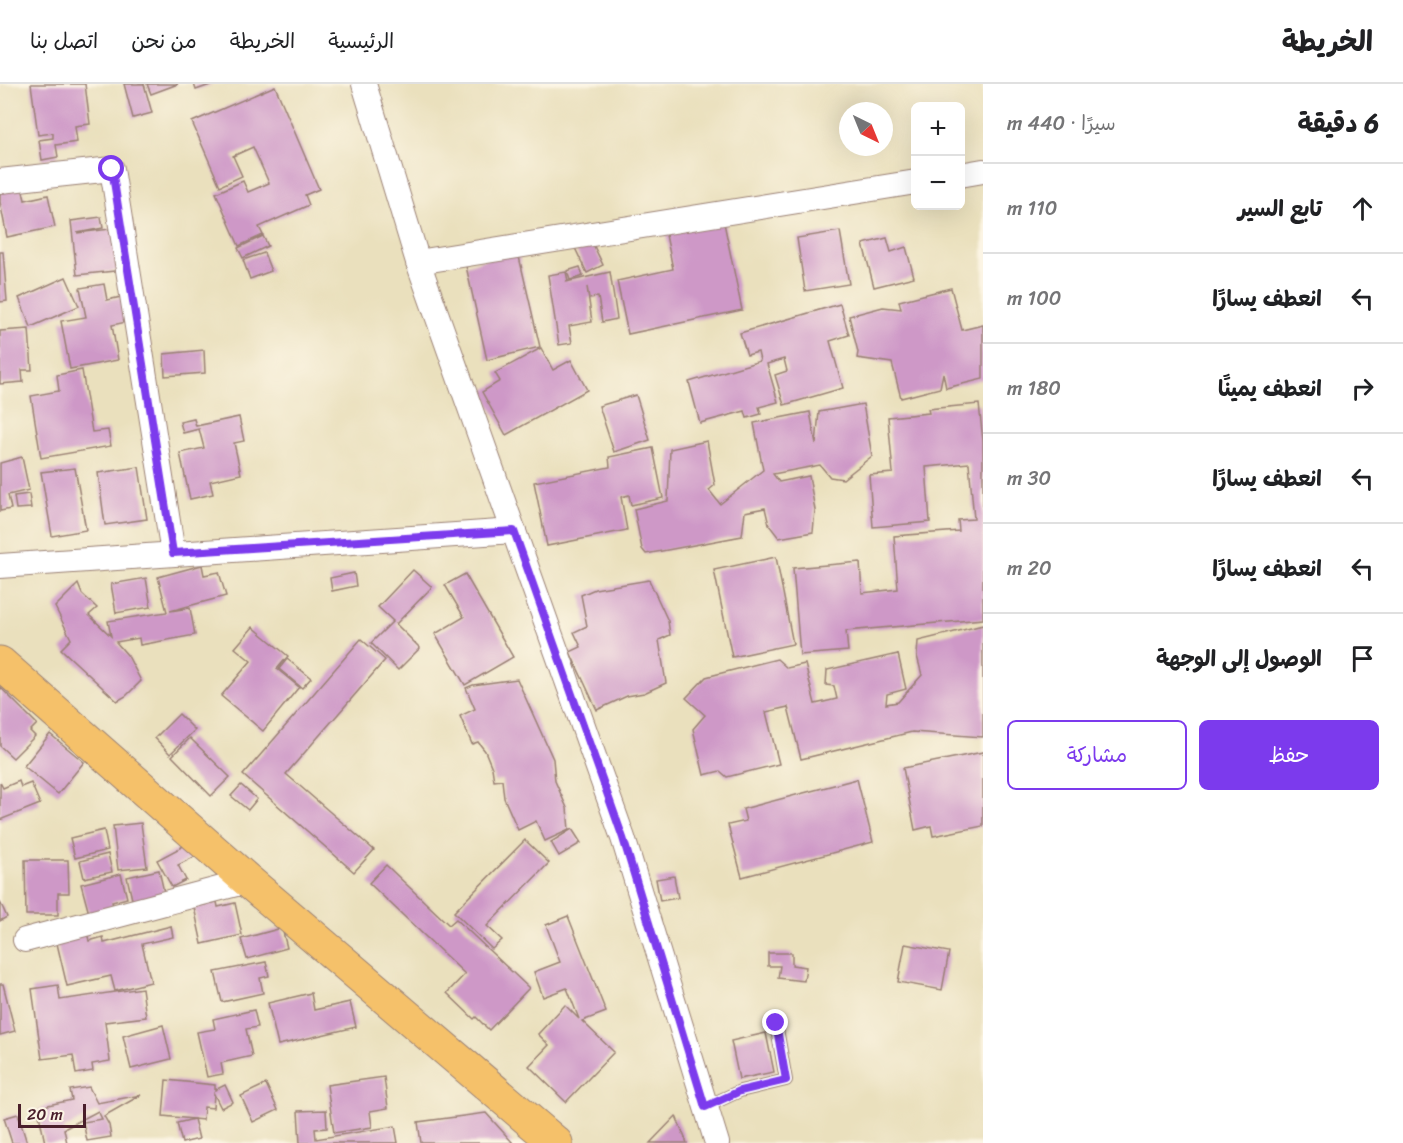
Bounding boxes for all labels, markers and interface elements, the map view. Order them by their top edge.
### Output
text: الخريطة [1282,17,1373,66]
text: اتصل بنا [30,22,98,60]
text: من نحن [131,22,197,60]
text: الخريطة [230,22,295,60]
text: الرئيسية [328,22,394,60]
text: 6 دقيقة [1297,100,1379,146]
north arrow [839,102,893,156]
map controls [911,102,965,210]
button: + [911,102,965,156]
text: سيرًا · 440 m [1007,106,1116,141]
route start [98,155,124,181]
button: − [911,156,965,210]
text: تابع السير [1238,189,1322,228]
text: 110 m [1007,191,1057,226]
icon: ahead [1346,192,1379,225]
text: انعطف يسارًا [1212,279,1322,318]
text: 100 m [1007,281,1061,316]
icon: left [1346,282,1379,315]
text: انعطف يمينًا [1218,369,1322,408]
text: 180 m [1007,371,1061,406]
icon: right [1346,372,1379,405]
text: انعطف يسارًا [1212,459,1322,498]
text: 30 m [1007,461,1051,496]
icon: left [1346,462,1379,495]
text: انعطف يسارًا [1212,549,1322,588]
text: 20 m [1007,551,1052,586]
icon: left [1346,552,1379,585]
text: الوصول إلى الوجهة [1156,639,1322,678]
icon: arrive [1346,642,1379,675]
button: مشاركة [1007,720,1187,790]
button: حفظ [1199,720,1379,790]
route end [762,1009,788,1035]
text: 20 m [27,1100,63,1129]
scale bar [18,1101,86,1128]

